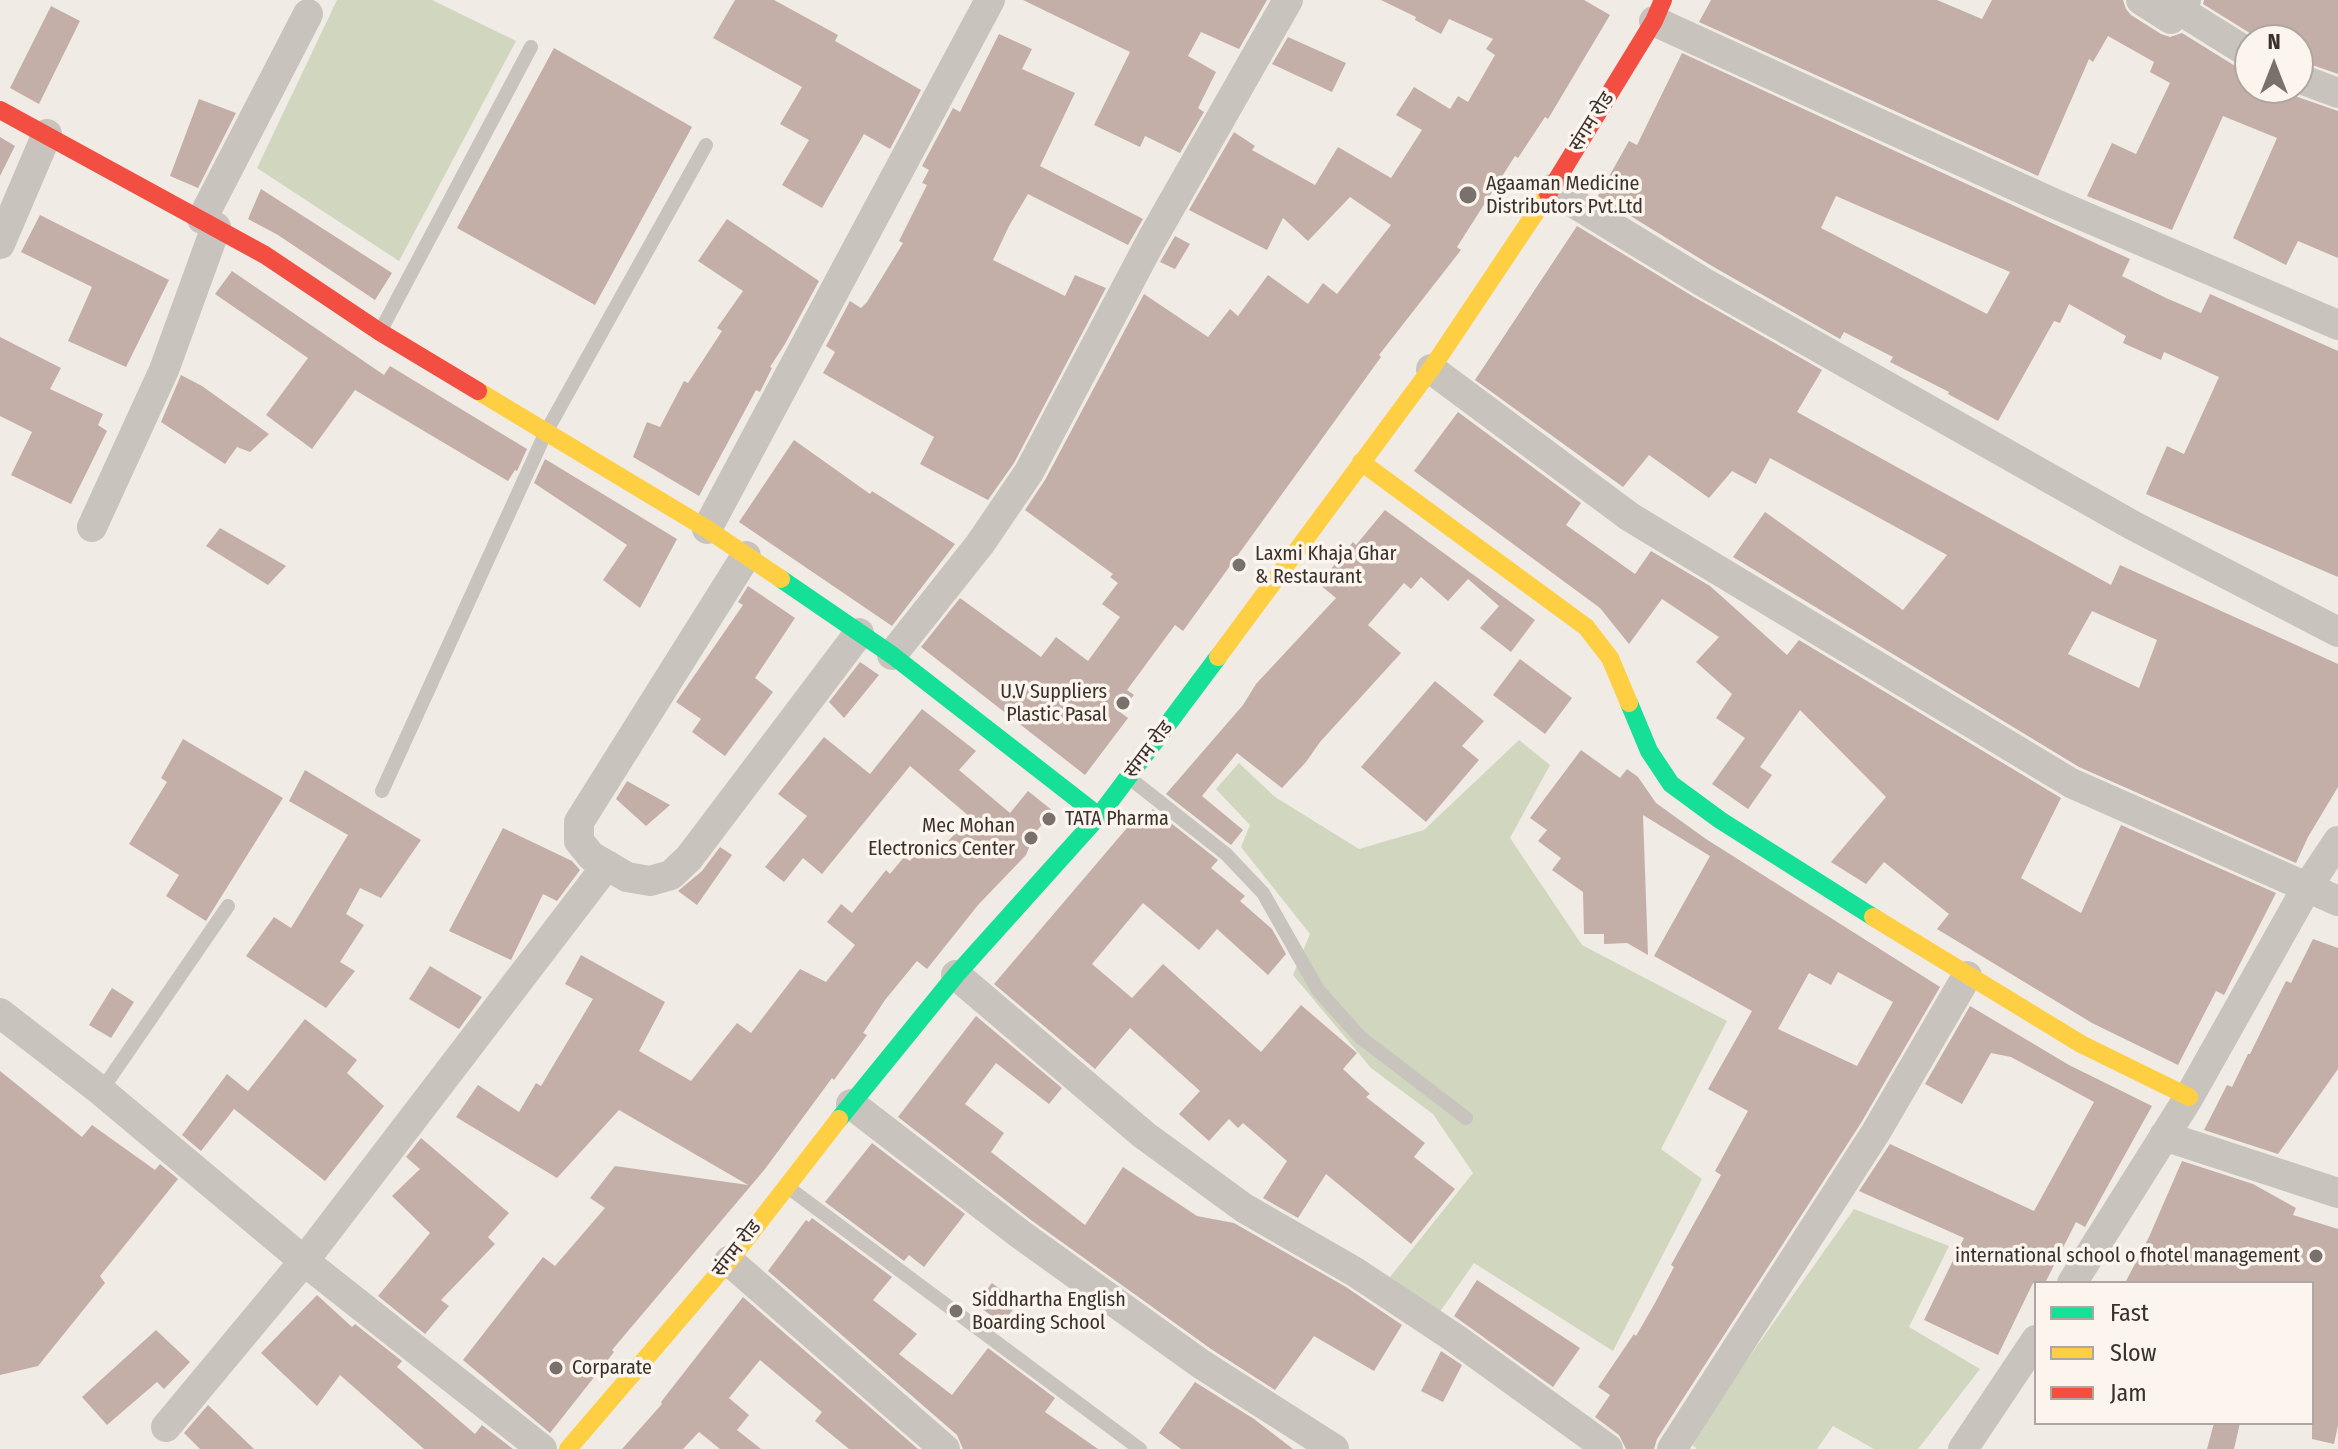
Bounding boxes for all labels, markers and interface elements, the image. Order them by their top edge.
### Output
north arrow [2234,24,2314,104]
text: N [2267,28,2281,55]
street label: संगम रोड [1564,88,1620,156]
place label: Agaaman Medicine Distributors Pvt.Ltd [1486,172,1643,219]
marker: Agaaman Medicine Distributors Pvt.Ltd [1457,184,1479,206]
place label: Laxmi Khaja Ghar & Restaurant [1255,542,1396,589]
marker: Laxmi Khaja Ghar & Restaurant [1230,556,1248,574]
place label: U.V Suppliers Plastic Pasal [1000,680,1107,727]
marker: U.V Suppliers Plastic Pasal [1114,694,1132,712]
street label: संगम रोड [1120,717,1178,783]
place label: TATA Pharma [1065,807,1169,831]
marker: TATA Pharma [1040,810,1058,828]
place label: Mec Mohan Electronics Center [868,814,1015,861]
marker: Mec Mohan Electronics Center [1022,829,1040,847]
street label: संगम रोड [707,1216,767,1282]
place label: international school o fhotel management [1955,1244,2300,1268]
marker: international school o fhotel management [2307,1247,2325,1265]
legend [2034,1281,2314,1425]
place label: Siddhartha English Boarding School [972,1288,1126,1335]
text: Fast [2110,1299,2149,1327]
marker: Siddhartha English Boarding School [947,1302,965,1320]
text: Slow [2110,1339,2156,1367]
place label: Corparate [572,1356,652,1380]
marker: Corparate [547,1359,565,1377]
text: Jam [2110,1379,2147,1407]

